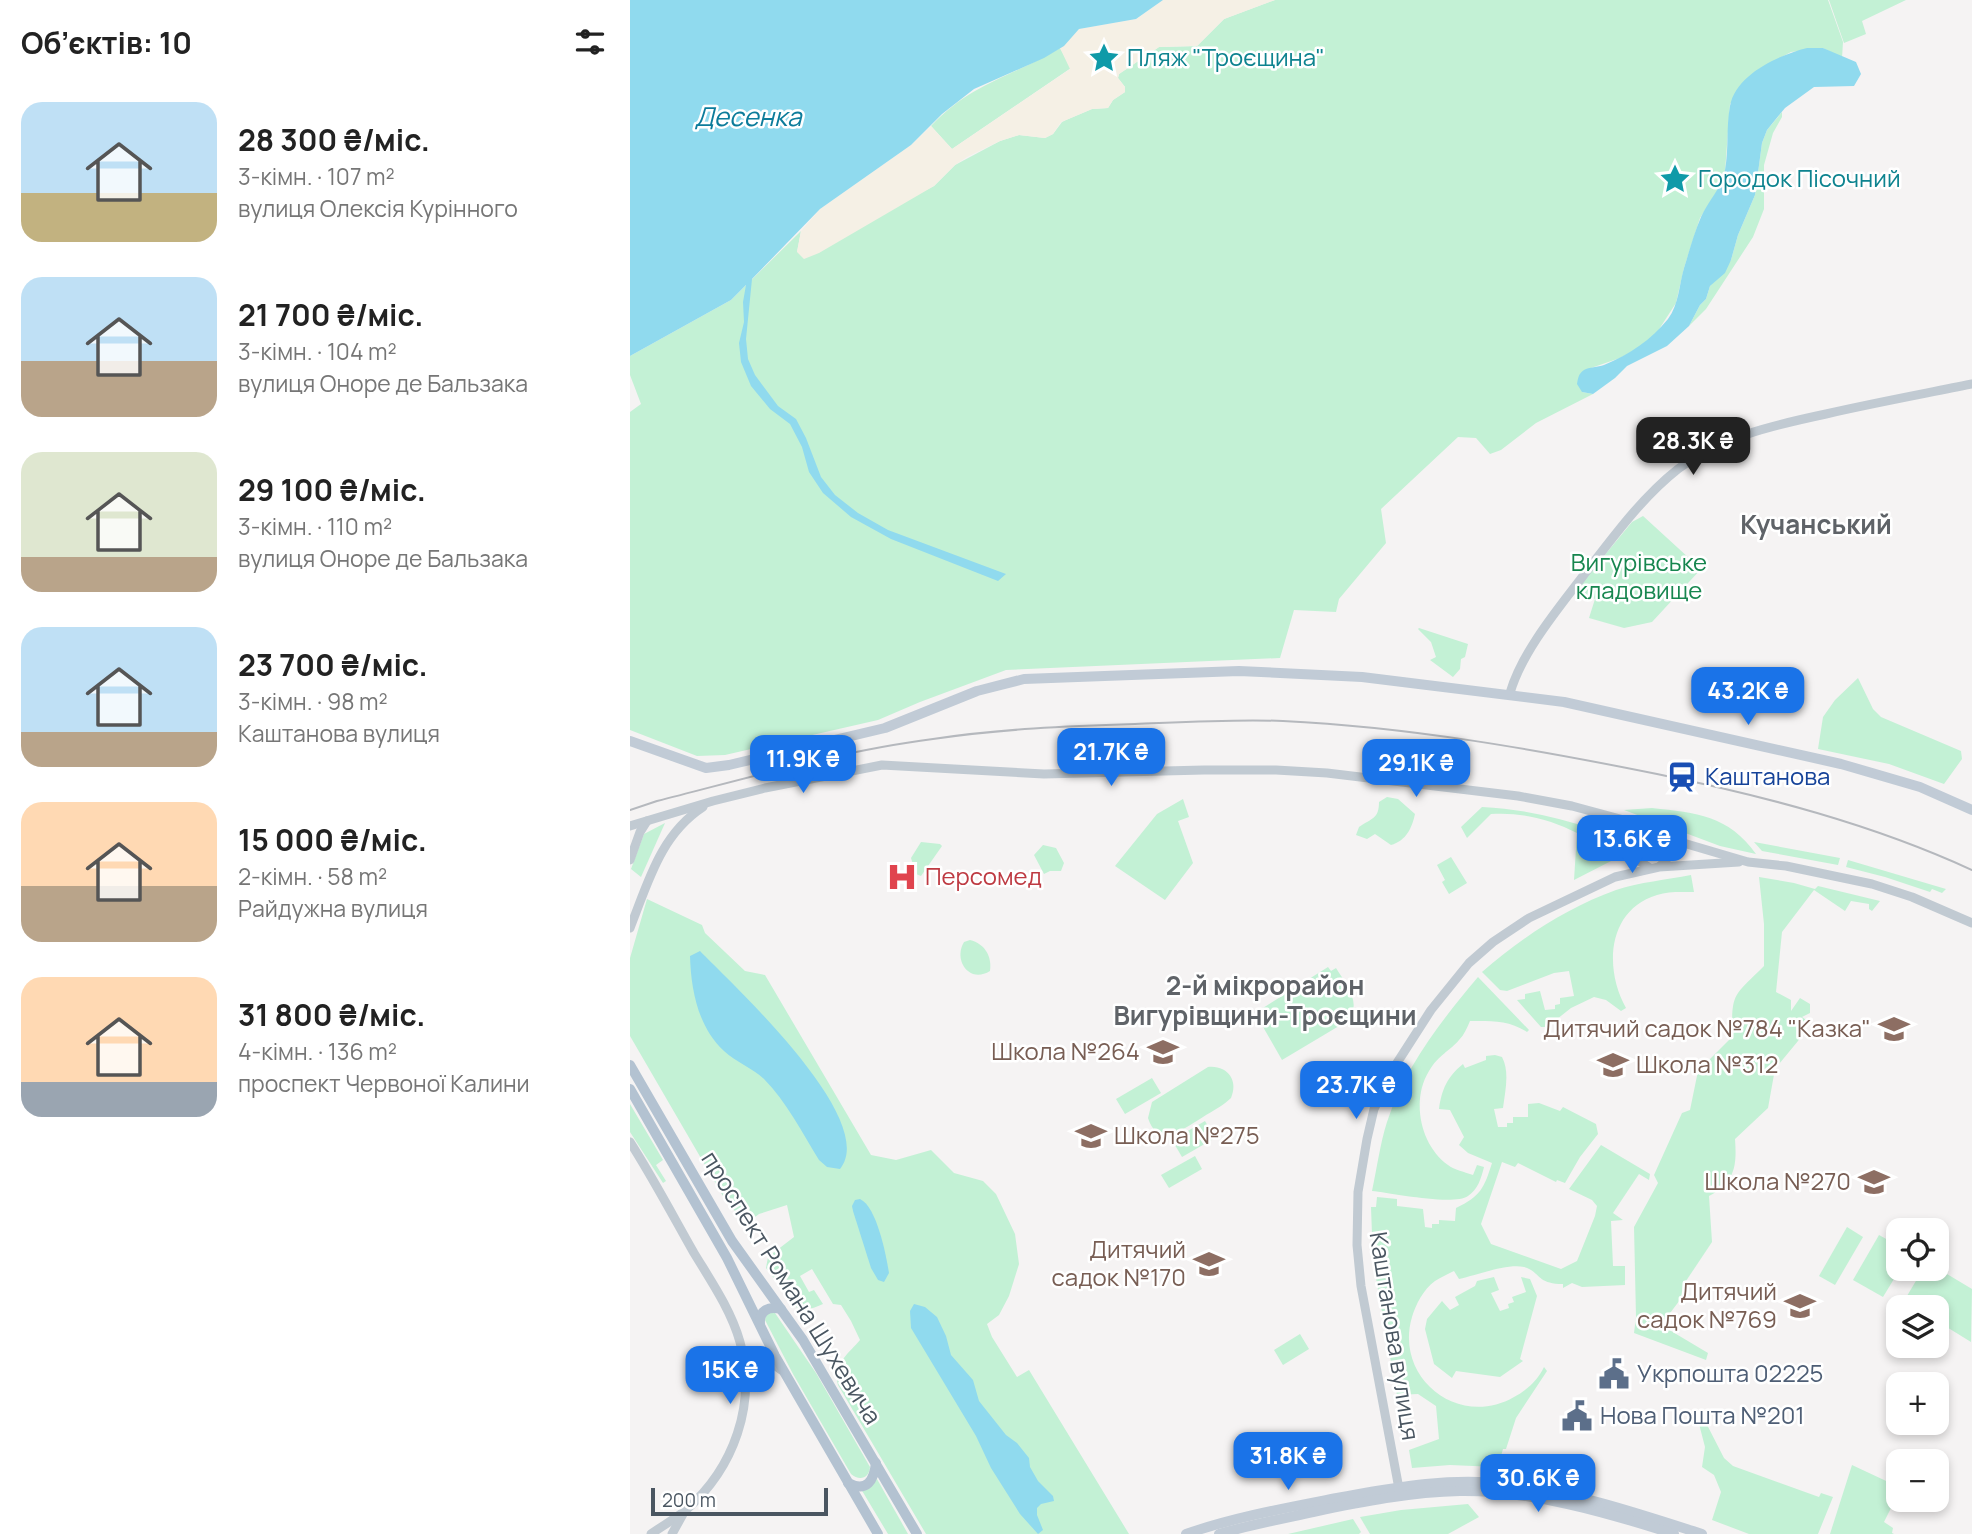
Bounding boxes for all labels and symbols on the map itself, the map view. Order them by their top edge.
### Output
place label: Пляж "Троєщина" [1127,40,1325,73]
place icon: Пляж "Троєщина" [1087,41,1121,75]
water label: Десенка [695,98,803,134]
place label: Городок Пісочний [1698,161,1901,194]
place icon: Городок Пісочний [1658,162,1692,196]
pin: 28.3K ₴ [1628,418,1758,477]
district label: Кучанський [1740,506,1892,542]
park label: Вигурівське кладовище [1571,545,1707,606]
pin: 43.2K ₴ [1683,668,1813,727]
pin: 21.7K ₴ [1046,728,1176,788]
pin: 11.9K ₴ [738,736,868,795]
pin: 29.1K ₴ [1351,740,1481,799]
place label: Каштанова [1705,759,1830,792]
station icon: Каштанова [1665,760,1699,794]
pin: 13.6K ₴ [1567,816,1697,875]
place label: Персомед [925,859,1042,892]
hospital icon: Персомед [885,860,919,894]
district label: 2-й мікрорайон Вигурівщини-Троєщини [1113,967,1417,1033]
place label: Дитячий садок №784 "Казка" [1543,1011,1871,1044]
school or university icon: Дитячий садок №784 "Казка" [1877,1012,1911,1046]
place label: Школа №264 [991,1034,1140,1067]
school or university icon: Школа №264 [1146,1035,1180,1069]
place label: Школа №312 [1636,1047,1778,1080]
school or university icon: Школа №312 [1596,1048,1630,1082]
pin: 23.7K ₴ [1291,1062,1421,1121]
place label: Школа №275 [1114,1118,1260,1151]
school or university icon: Школа №275 [1074,1119,1108,1153]
street label: проспект Романа Шухевича [694,1144,890,1430]
place label: Школа №270 [1705,1164,1851,1197]
school or university icon: Школа №270 [1857,1165,1891,1199]
street label: Каштанова вулиця [1363,1229,1428,1442]
place label: Дитячий садок №170 [1052,1232,1186,1293]
school or university icon: Дитячий садок №170 [1192,1247,1226,1281]
place label: Дитячий садок №769 [1637,1274,1777,1335]
school or university icon: Дитячий садок №769 [1783,1289,1817,1323]
pin: 15K ₴ [681,1346,779,1406]
place label: Укрпошта 02225 [1637,1356,1823,1389]
public building icon: Укрпошта 02225 [1597,1357,1631,1391]
place label: Нова Пошта №201 [1600,1398,1805,1431]
public building icon: Нова Пошта №201 [1560,1399,1594,1433]
pin: 31.8K ₴ [1223,1432,1353,1492]
pin: 30.6K ₴ [1473,1454,1603,1514]
scale bar [651,1485,828,1517]

